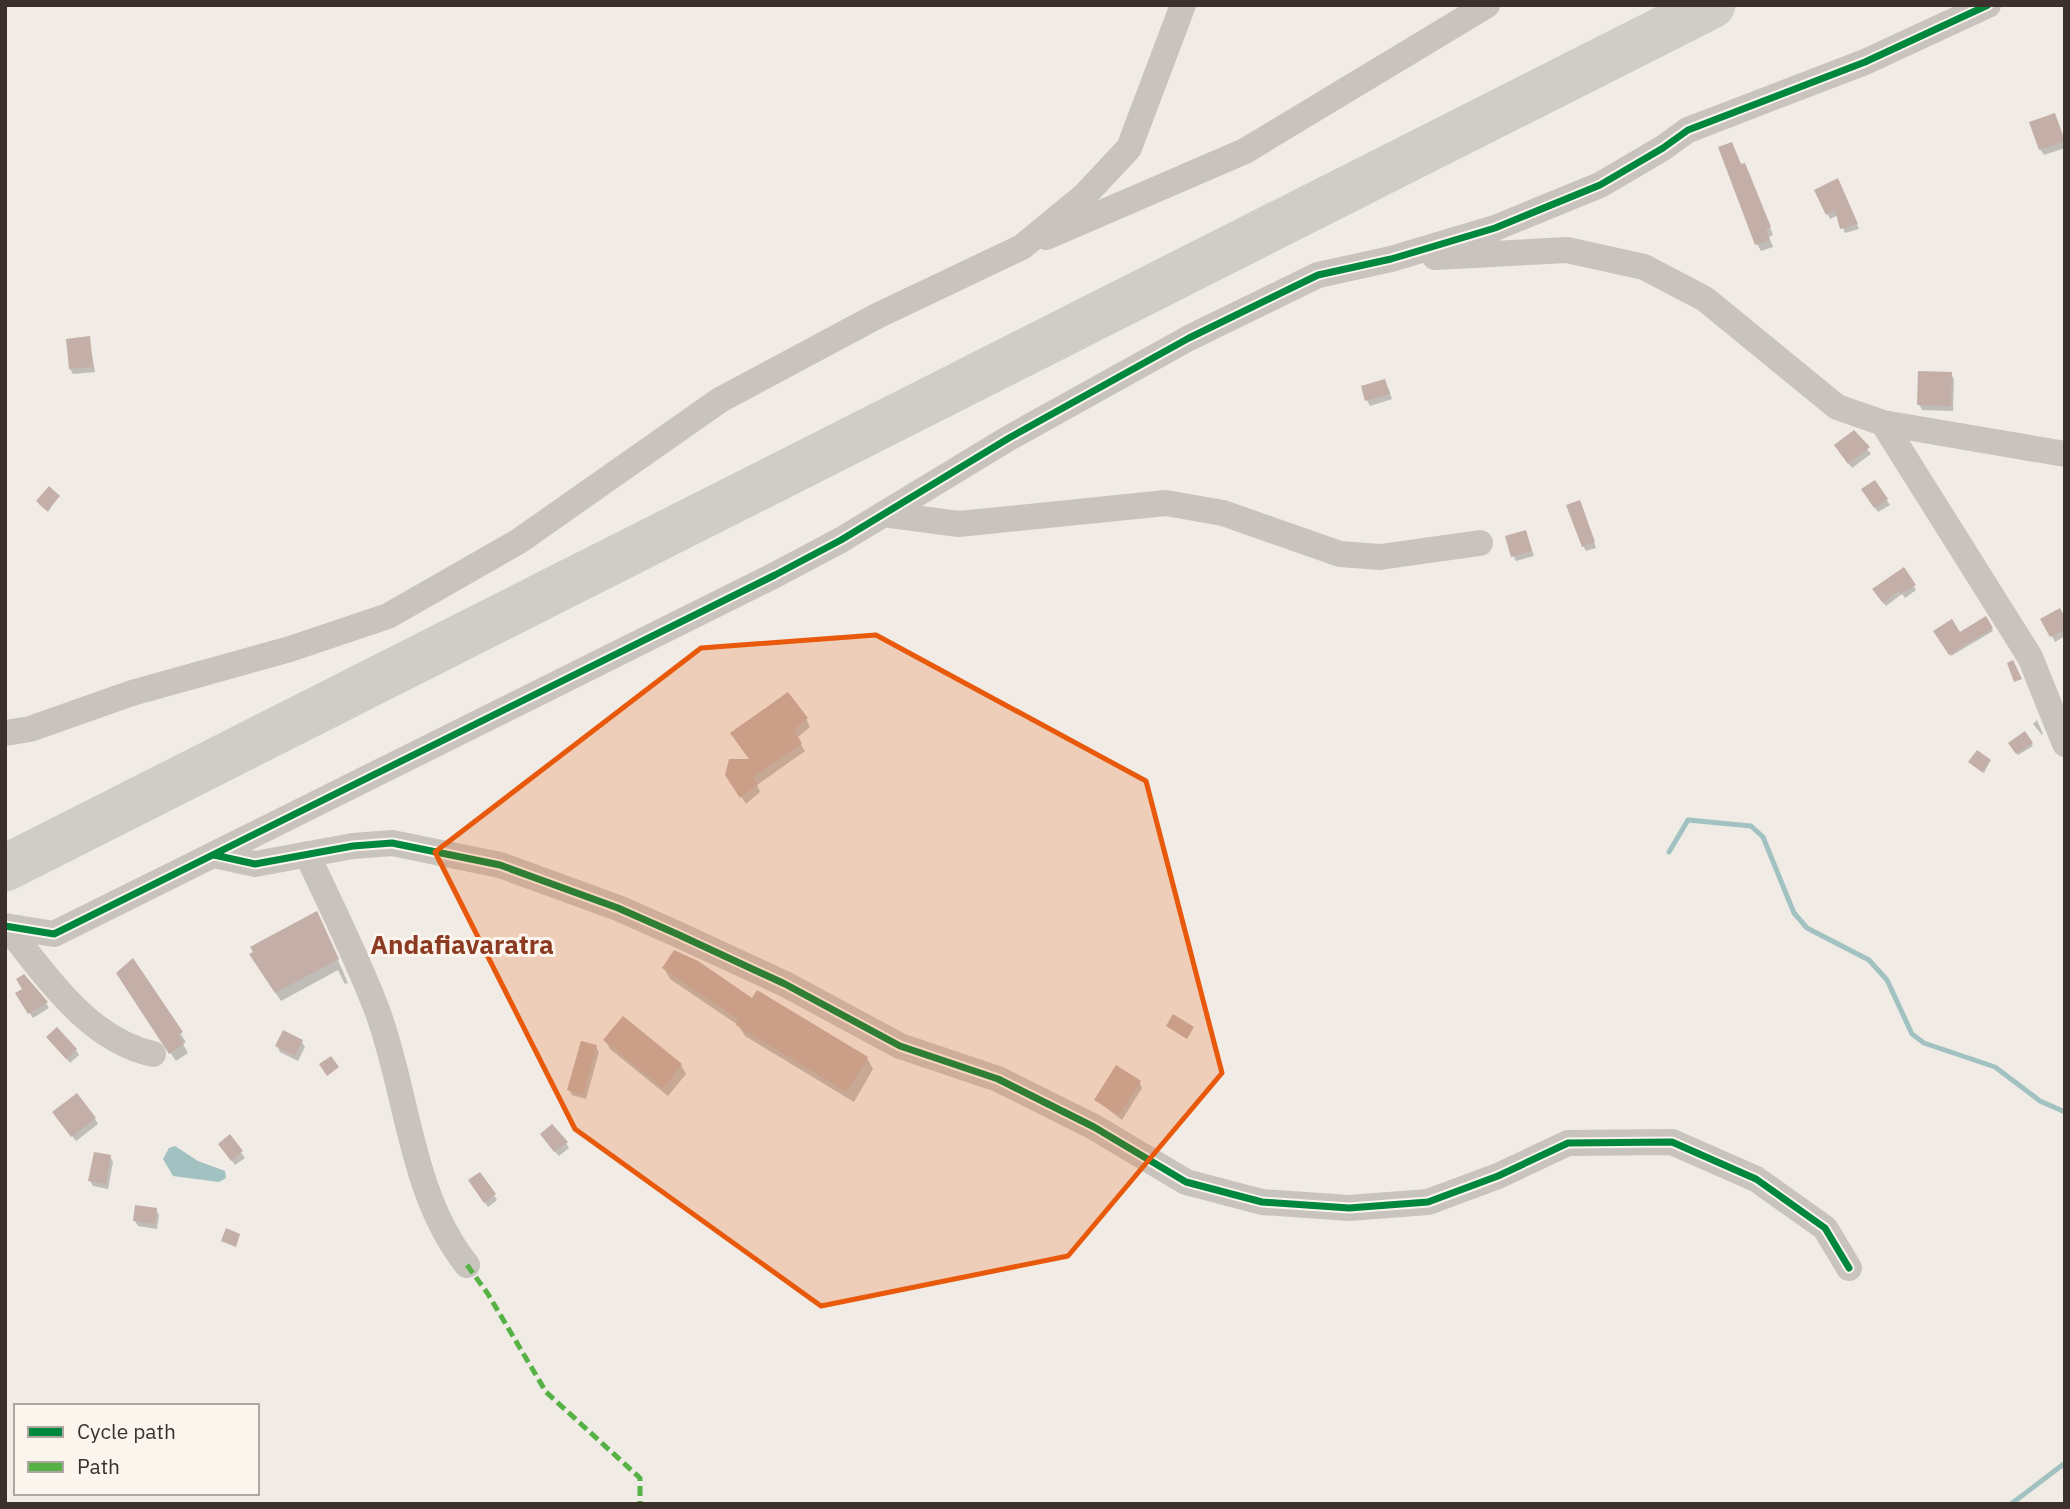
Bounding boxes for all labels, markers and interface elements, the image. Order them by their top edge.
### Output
district label: Andafiavaratra [370,927,554,961]
legend [14,1404,259,1495]
text: Cycle path [77,1417,176,1445]
text: Path [77,1452,120,1480]

